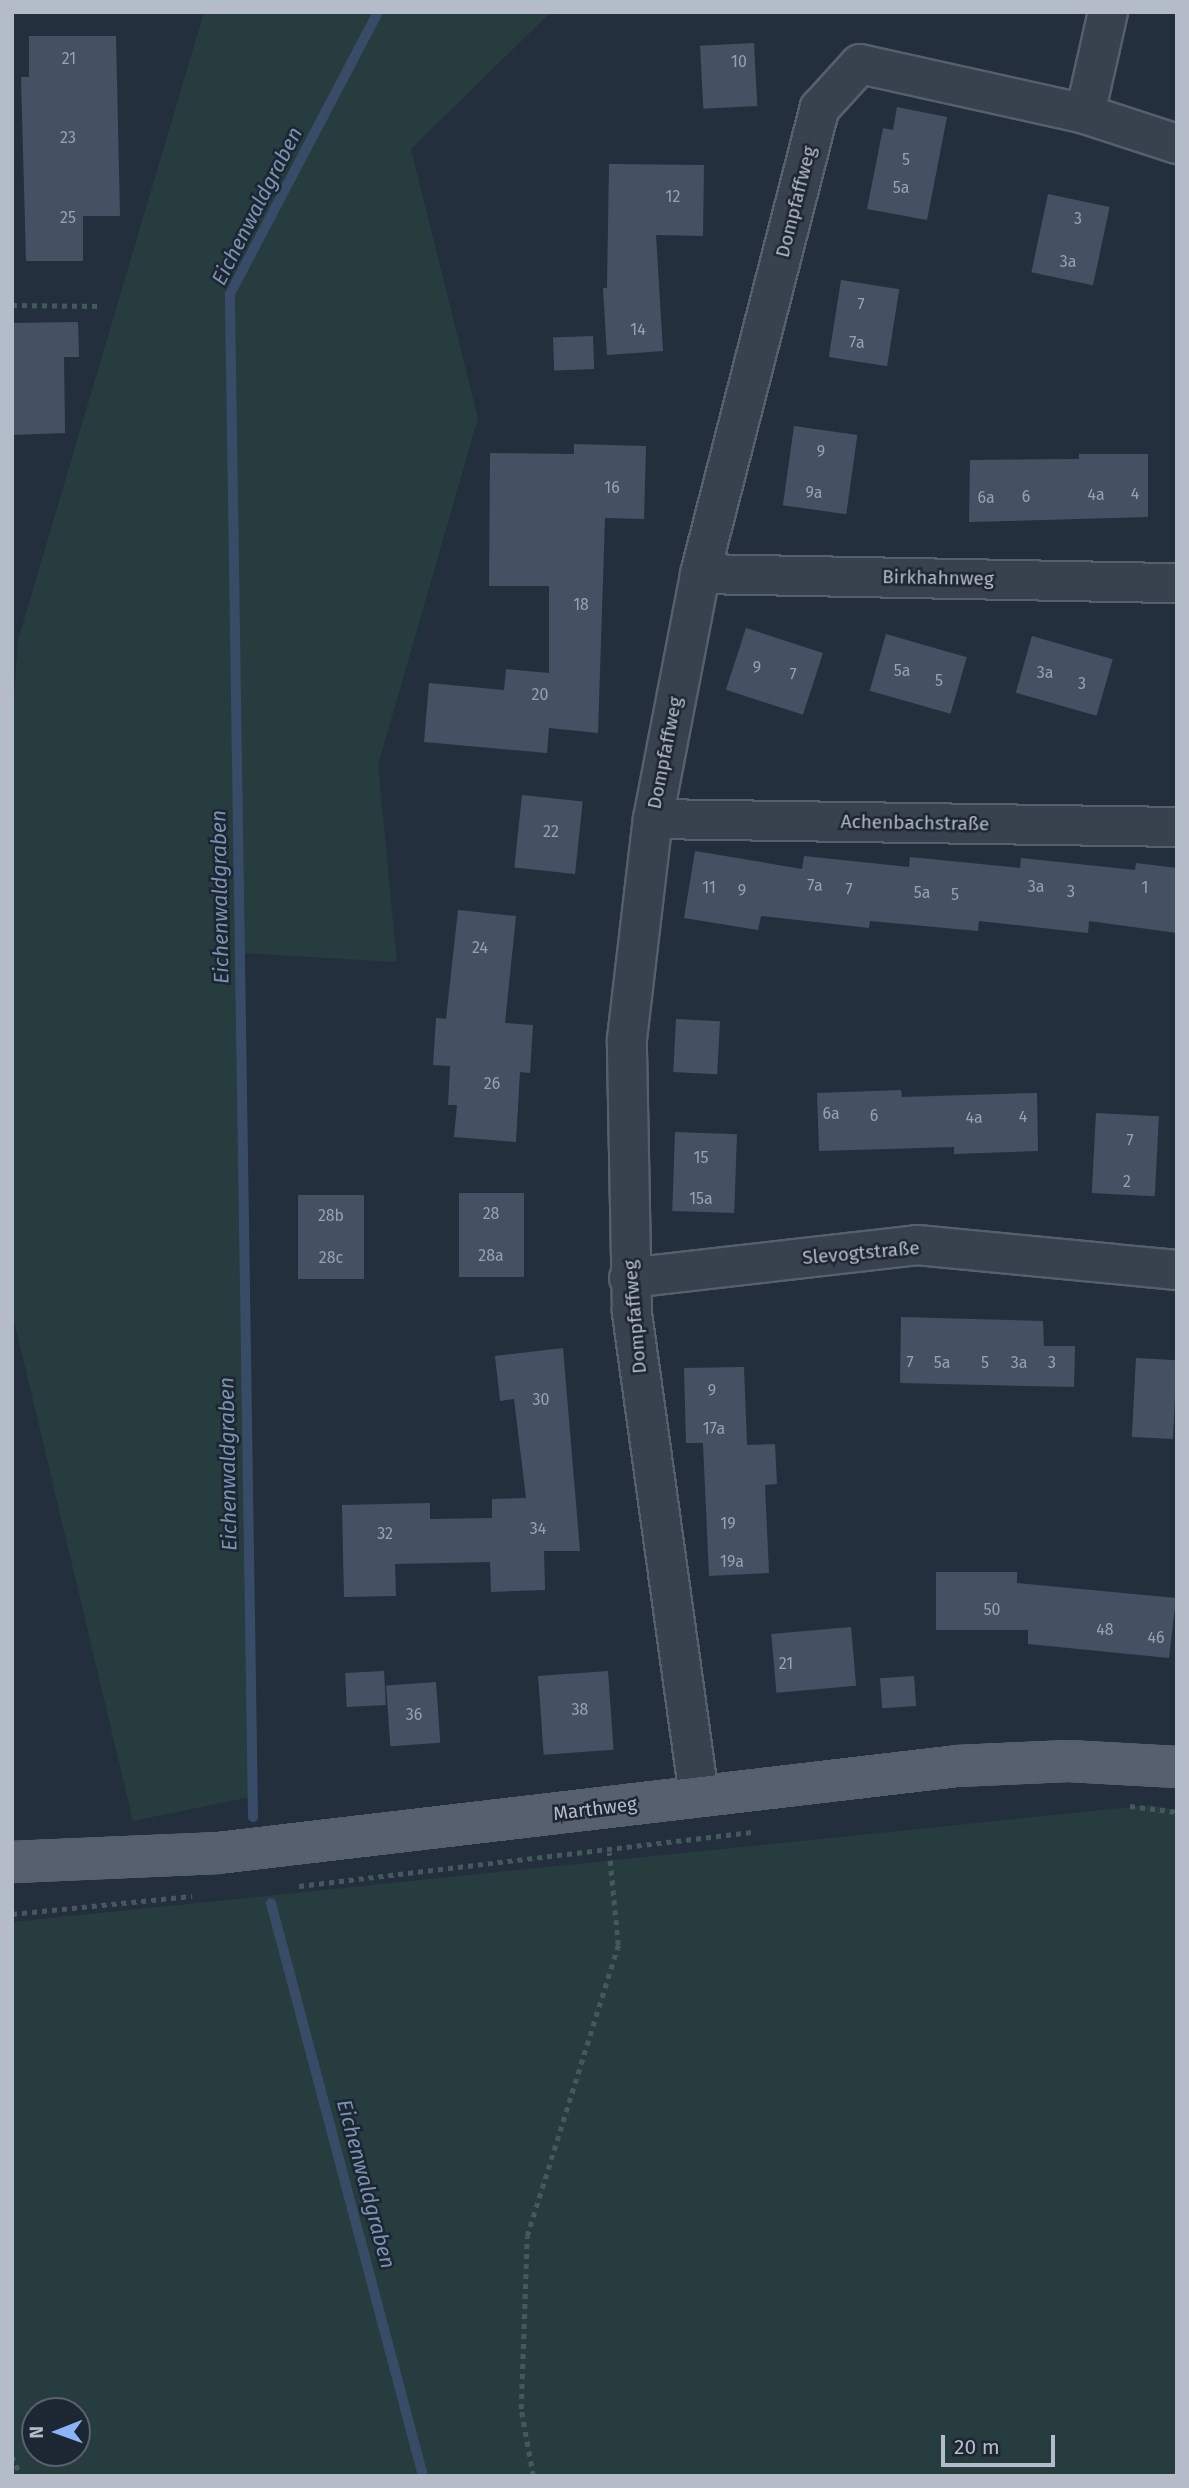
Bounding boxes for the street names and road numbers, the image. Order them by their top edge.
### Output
street label: Dompfaffweg [771,144,821,260]
street label: Birkhahnweg [882,566,994,590]
street label: Dompfaffweg [643,695,687,811]
street label: Achenbachstraße [841,810,989,836]
street label: Slevogtstraße [801,1237,921,1269]
street label: Dompfaffweg [619,1259,651,1375]
street label: Marthweg [552,1793,638,1825]

